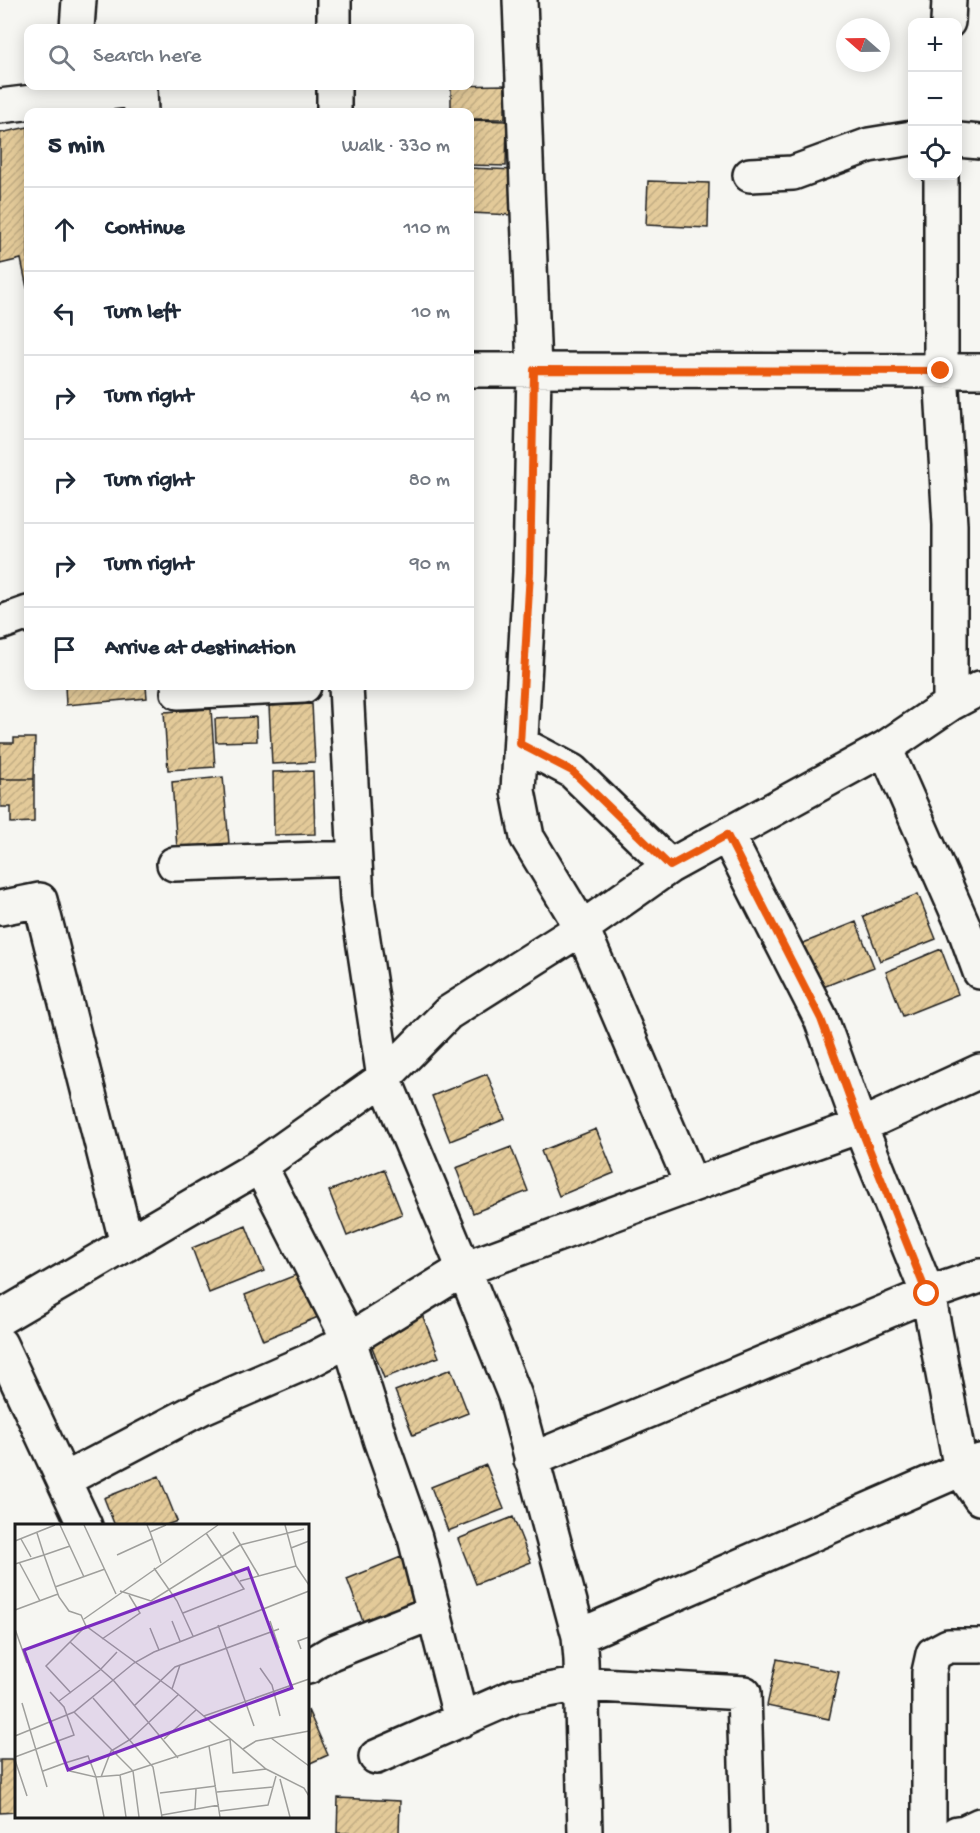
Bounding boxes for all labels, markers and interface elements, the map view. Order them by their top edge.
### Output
north arrow [836,18,890,72]
map controls [908,18,962,180]
button: + [908,18,962,72]
search box [24,24,474,90]
icon: search [45,41,78,74]
text: Search here [93,44,201,70]
button: − [908,72,962,126]
button: locate [908,126,962,180]
text: 5 min [48,132,104,163]
text: Walk · 330 m [342,136,450,159]
icon: ahead [48,213,81,246]
text: Continue [105,216,185,242]
text: 110 m [404,218,450,241]
icon: left [48,297,81,330]
text: Turn left [105,300,179,326]
text: 10 m [412,302,450,325]
route end [927,357,953,383]
icon: right [48,381,81,414]
text: Turn right [105,384,193,410]
text: 40 m [410,386,450,409]
icon: right [48,465,81,498]
text: Turn right [105,468,193,494]
text: 80 m [409,470,450,493]
icon: right [48,549,81,582]
text: Turn right [105,552,193,578]
text: 90 m [410,554,450,577]
icon: arrive [48,633,81,666]
text: Arrive at destination [105,636,295,662]
route start [913,1280,939,1306]
inset map [15,1524,309,1818]

